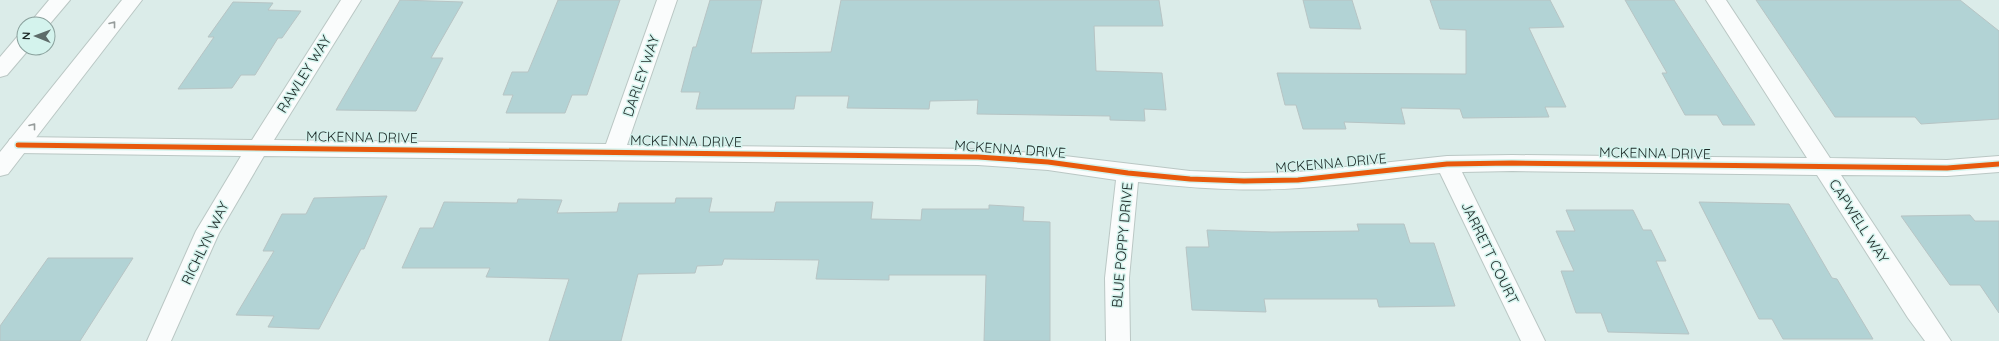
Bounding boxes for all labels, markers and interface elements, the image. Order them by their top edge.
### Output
north arrow [16,16,56,56]
one-way arrow [109,22,116,29]
text: N [19,32,33,40]
street label: RAWLEY WAY [273,32,335,116]
street label: DARLEY WAY [619,33,663,119]
one-way arrow [28,123,35,131]
street label: MCKENNA DRIVE [306,127,418,147]
street label: MCKENNA DRIVE [630,131,742,151]
street label: MCKENNA DRIVE [954,136,1066,162]
street label: MCKENNA DRIVE [1599,143,1711,163]
street label: MCKENNA DRIVE [1275,149,1387,177]
street label: CAPWELL WAY [1825,176,1893,266]
street label: BLUE POPPY DRIVE [1108,182,1136,308]
street label: RICHLYN WAY [177,198,233,287]
street label: JARRETT COURT [1457,199,1523,307]

